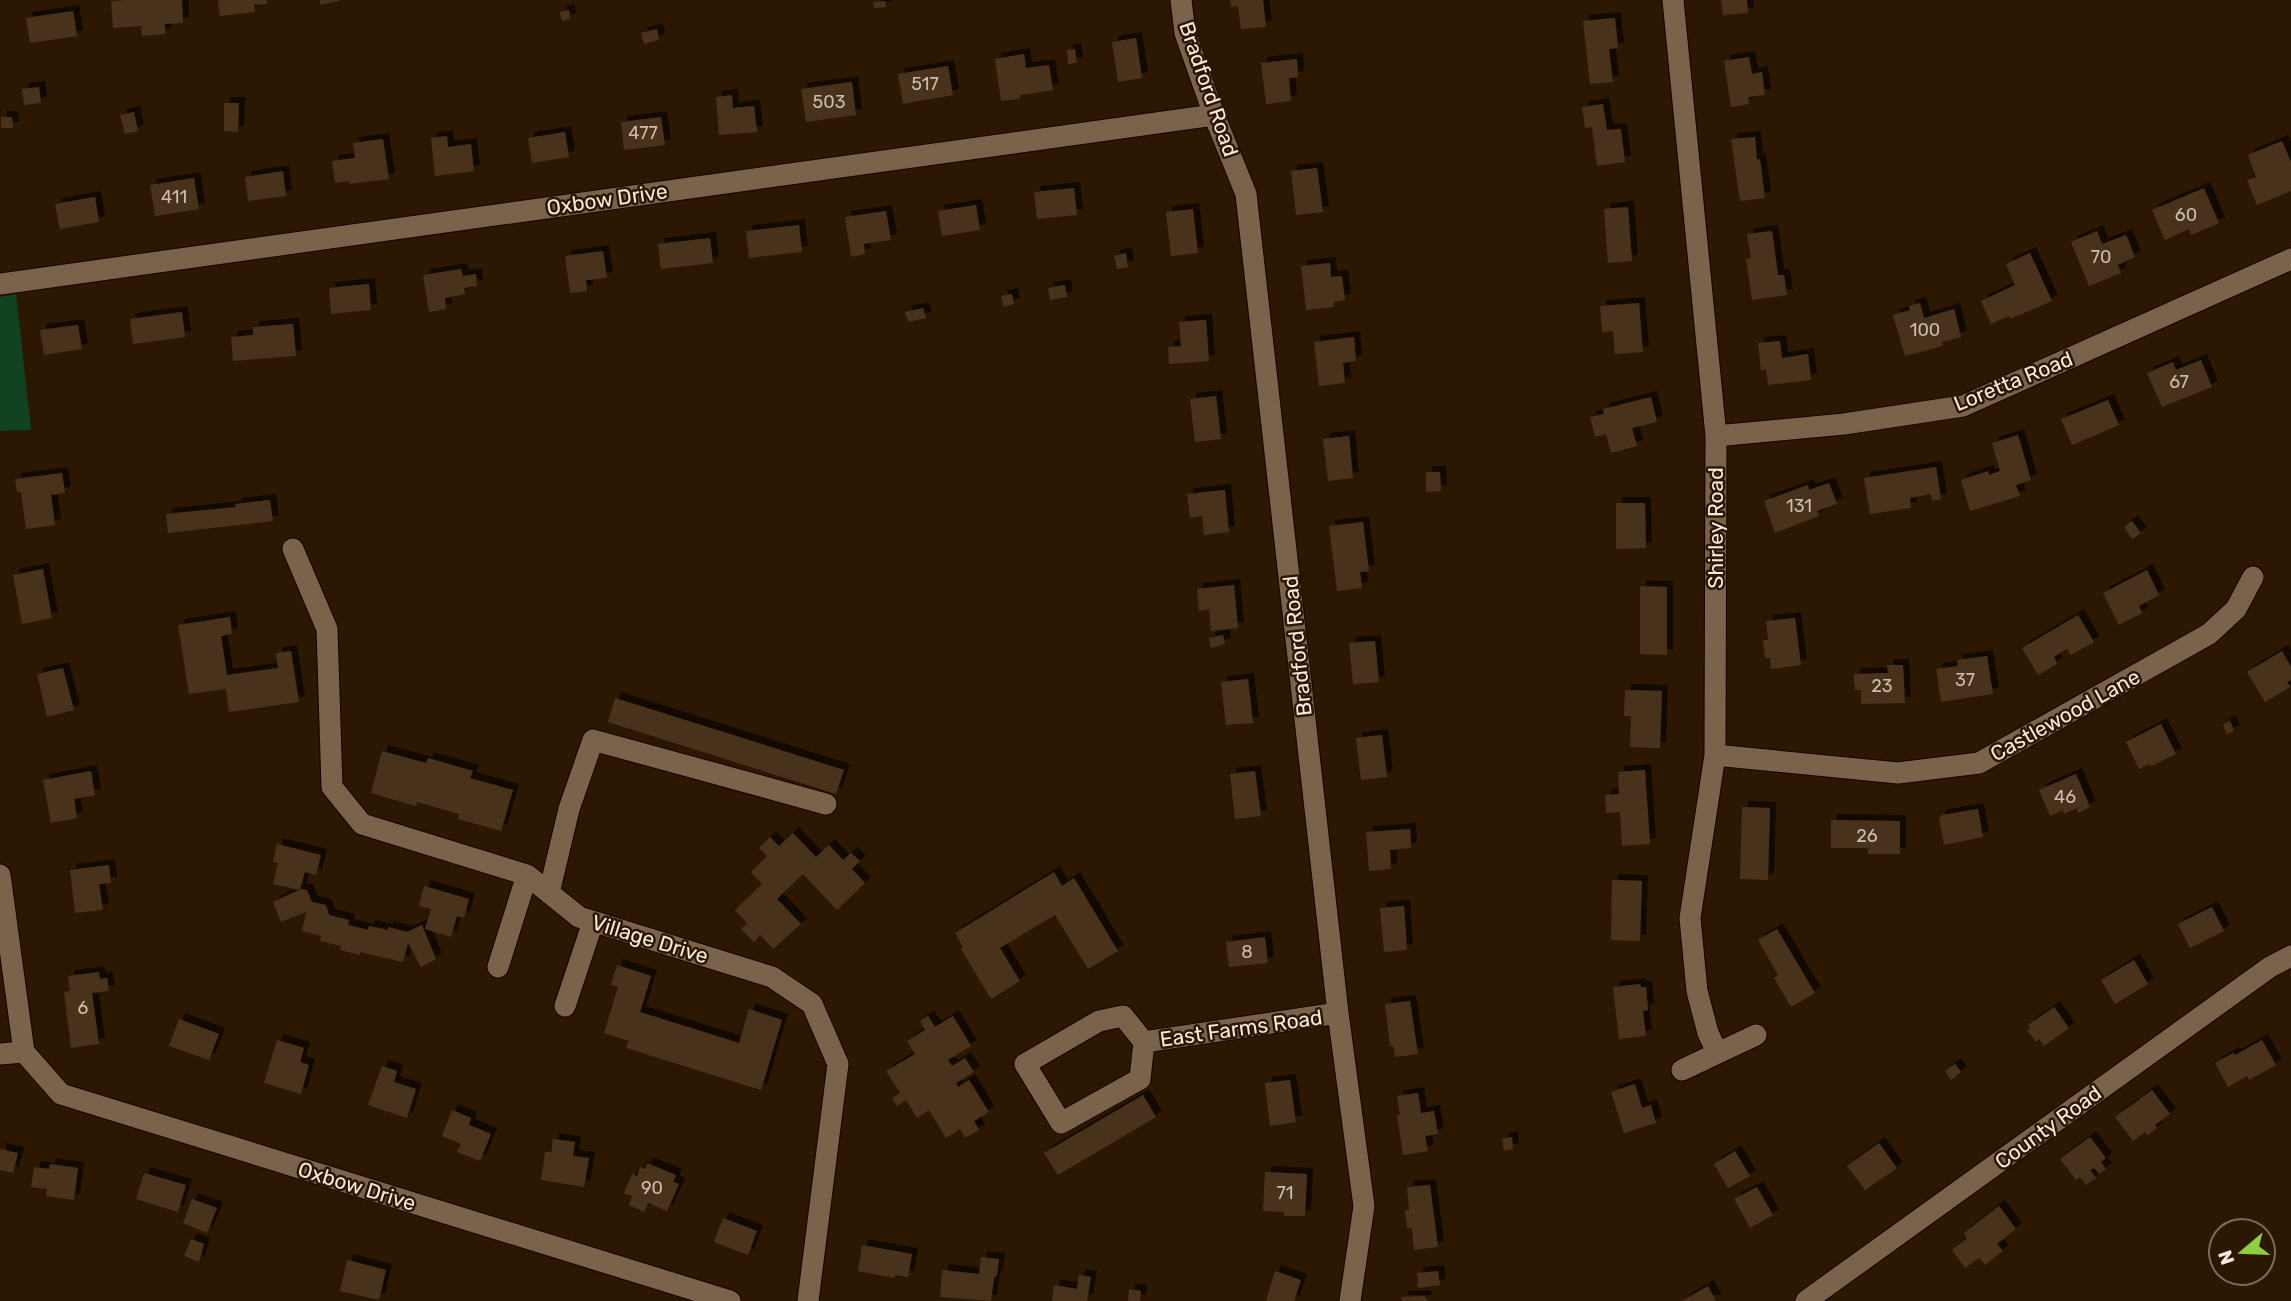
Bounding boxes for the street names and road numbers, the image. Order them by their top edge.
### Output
street label: Bradford Road [1174,18,1244,160]
street label: Oxbow Drive [545,178,669,220]
street label: Loretta Road [1950,346,2076,416]
street label: Shirley Road [1703,467,1728,589]
street label: Bradford Road [1277,575,1317,717]
street label: Castlewood Lane [1986,664,2144,766]
street label: Village Drive [589,909,711,969]
street label: East Farms Road [1158,1004,1324,1052]
street label: County Road [1990,1080,2106,1174]
street label: Oxbow Drive [295,1156,419,1216]

